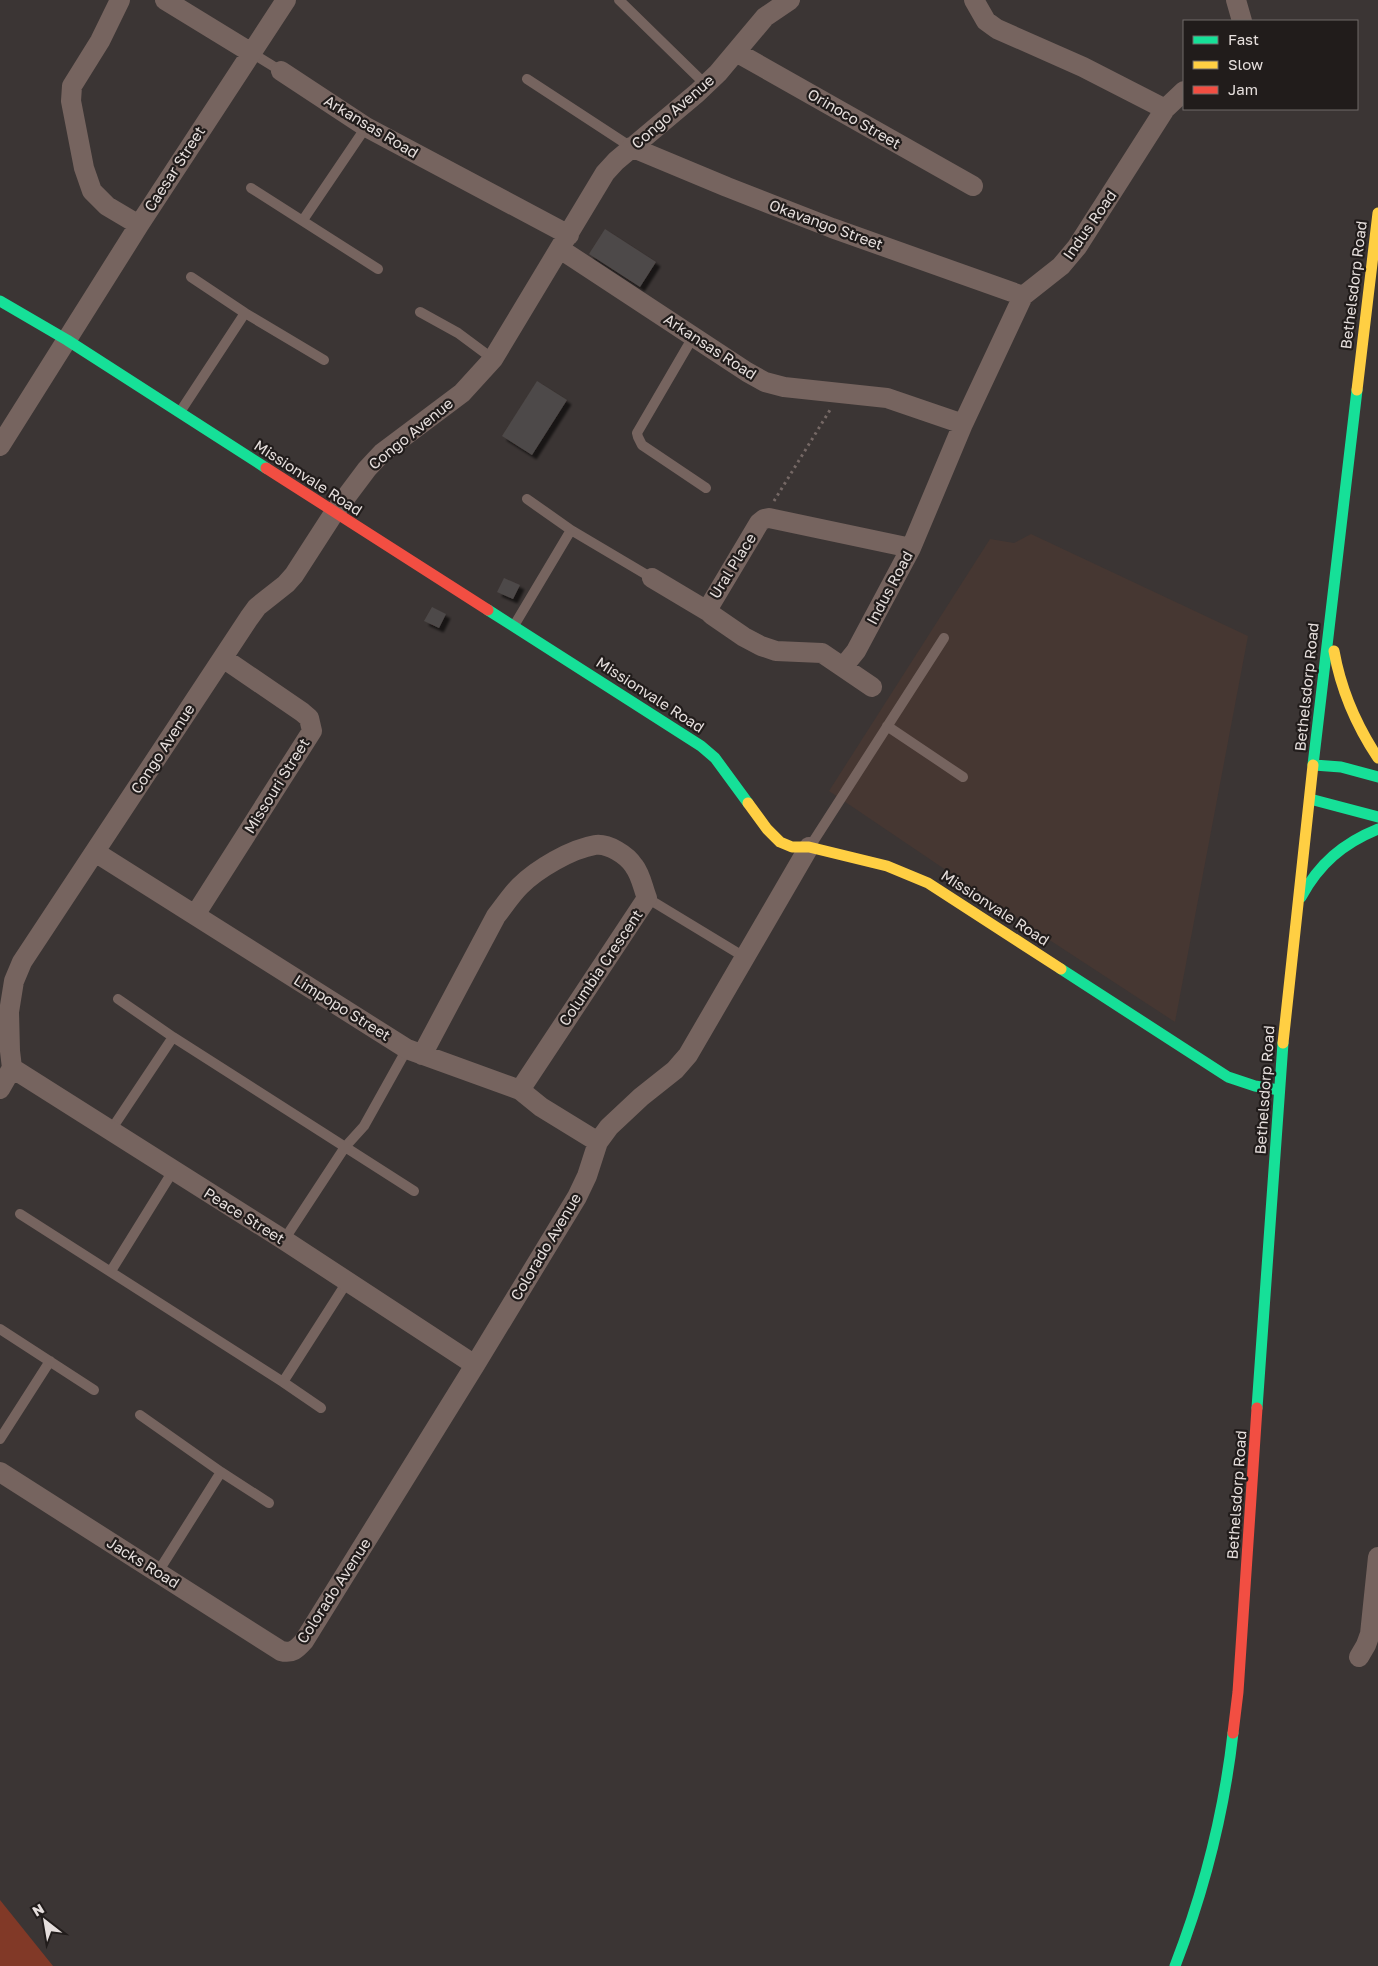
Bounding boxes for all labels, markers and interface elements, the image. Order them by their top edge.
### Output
legend [1183,20,1358,110]
text: Fast [1228,30,1259,48]
text: Slow [1228,55,1263,73]
street label: Congo Avenue [627,70,717,152]
text: Jam [1228,80,1258,98]
street label: Orinoco Street [805,84,904,152]
street label: Arkansas Road [321,91,422,161]
street label: Caesar Street [140,123,208,214]
street label: Indus Road [1059,186,1120,263]
street label: Okavango Street [767,195,886,253]
street label: Bethelsdorp Road [1336,220,1370,350]
street label: Arkansas Road [661,310,760,383]
street label: Congo Avenue [365,394,456,473]
street label: Missionvale Road [251,436,366,519]
street label: Ural Place [705,529,759,601]
street label: Indus Road [862,548,916,627]
street label: Bethelsdorp Road [1290,622,1322,752]
street label: Missionvale Road [593,653,708,736]
street label: Congo Avenue [126,700,198,797]
street label: Missouri Street [240,735,313,836]
street label: Missionvale Road [938,866,1053,949]
street label: Columbia Crescent [555,906,646,1029]
street label: Limpopo Street [291,970,394,1044]
street label: Bethelsdorp Road [1251,1025,1277,1155]
street label: Peace Street [201,1183,288,1247]
street label: Colorado Avenue [506,1189,584,1303]
street label: Bethelsdorp Road [1223,1430,1249,1560]
street label: Jacks Road [104,1533,183,1591]
street label: Colorado Avenue [292,1534,374,1646]
north arrow [20,1896,70,1946]
text: N [29,1899,47,1919]

